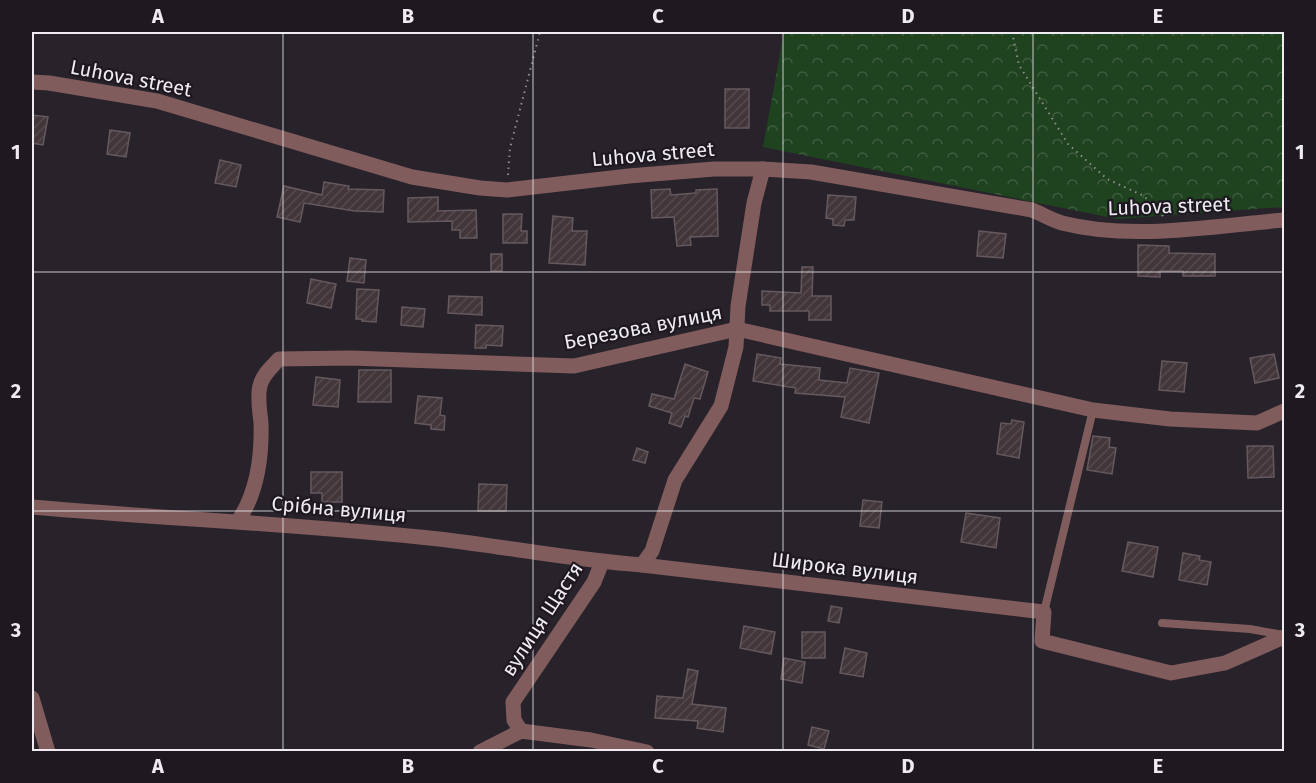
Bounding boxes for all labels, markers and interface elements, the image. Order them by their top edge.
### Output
text: A [151,4,165,28]
text: B [402,4,414,28]
text: C [652,4,664,28]
text: D [901,4,915,28]
text: E [1153,4,1163,28]
street label: Luhova street [68,54,194,102]
street label: Luhova street [591,137,716,171]
text: 1 [11,140,21,164]
text: 1 [1295,140,1305,164]
street label: Luhova street [1107,192,1232,220]
street label: Березова вулиця [562,300,724,354]
text: 2 [11,379,21,403]
text: 2 [1295,379,1305,403]
street label: Срібна вулиця [271,491,407,527]
street label: Широка вулиця [770,547,920,589]
street label: вулиця Щастя [496,558,588,680]
text: 3 [10,618,21,642]
text: 3 [1294,618,1305,642]
text: A [151,754,165,778]
text: B [402,754,414,778]
text: C [652,754,664,778]
text: D [901,754,915,778]
text: E [1153,754,1163,778]

